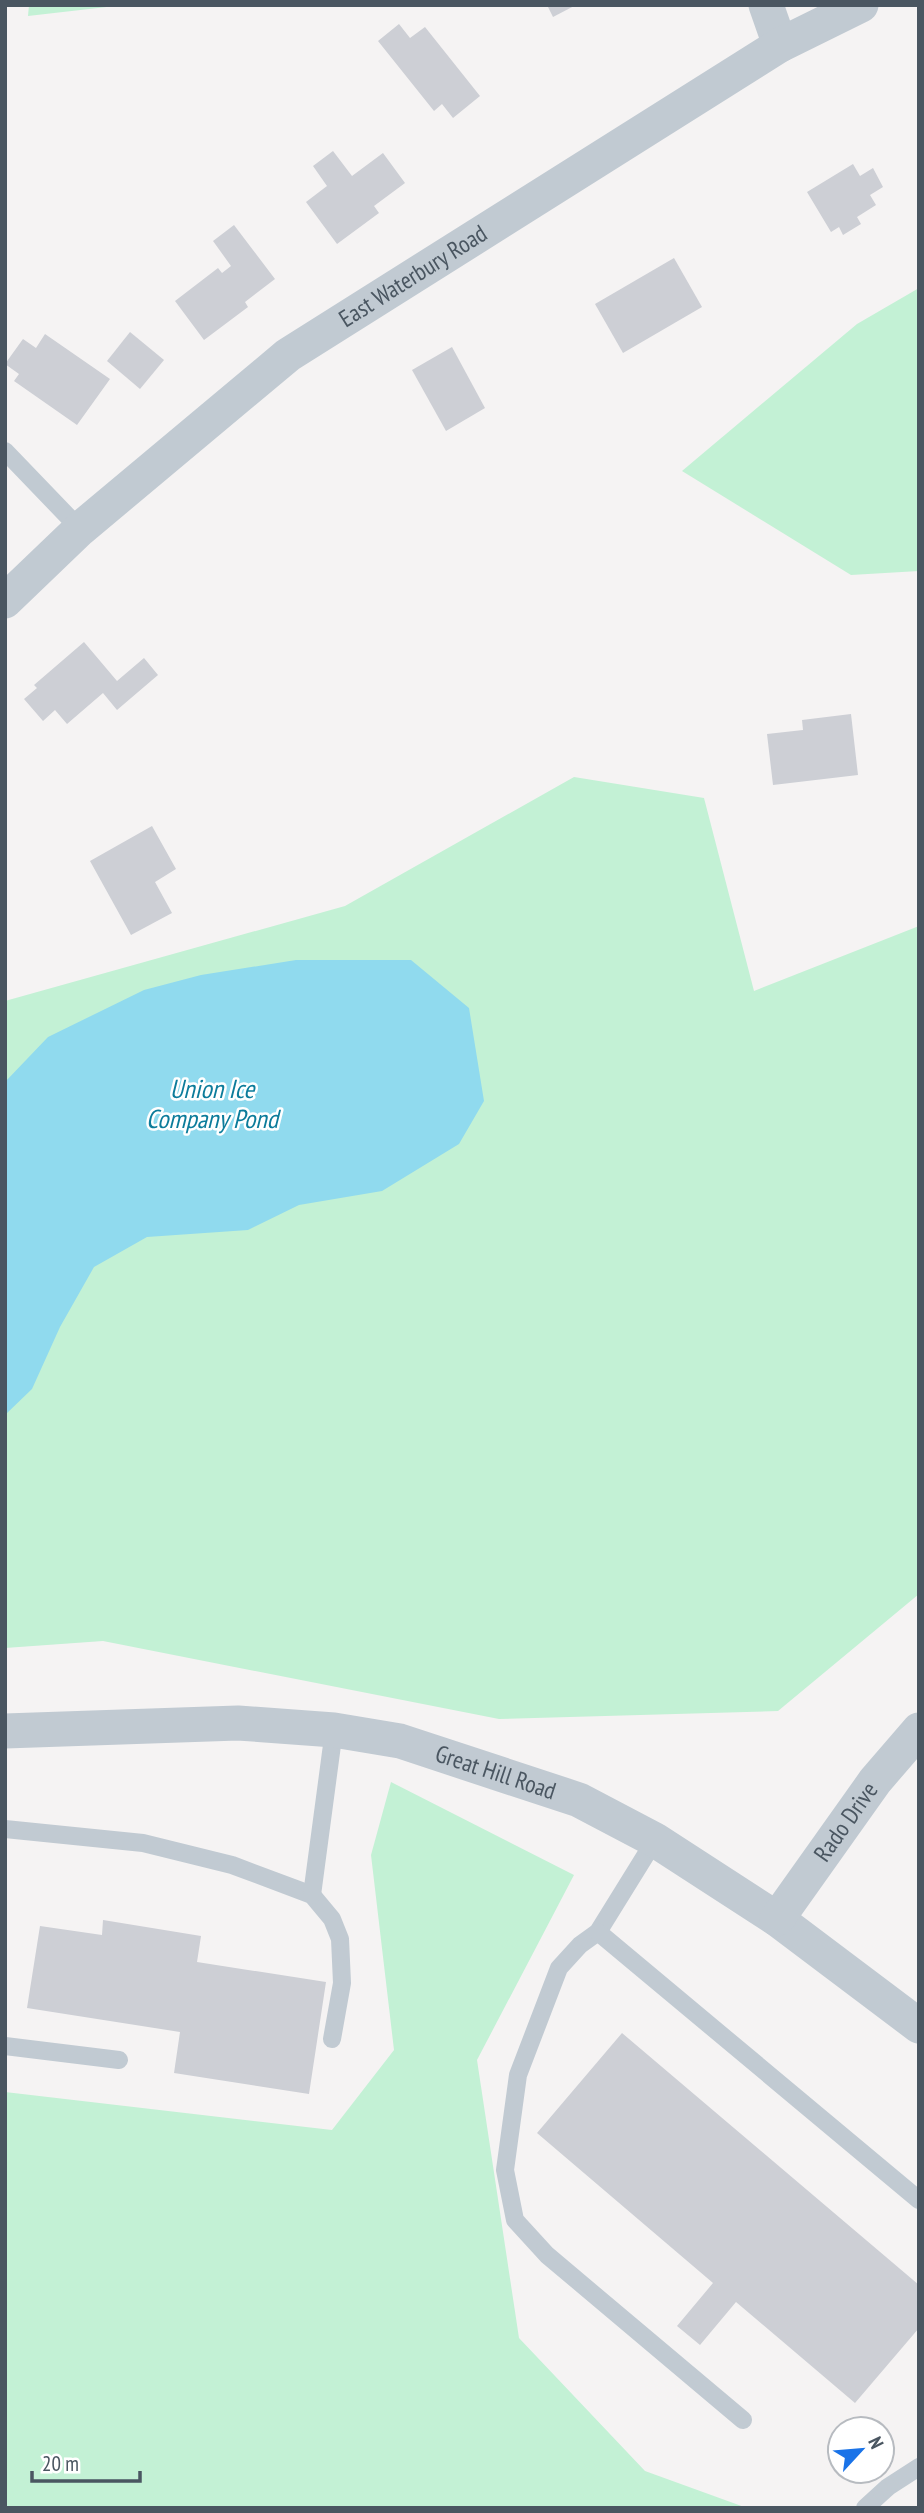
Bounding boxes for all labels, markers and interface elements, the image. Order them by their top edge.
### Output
street label: East Waterbury Road [333,218,493,334]
water label: Union Ice Company Pond [146,1072,282,1135]
street label: Great Hill Road [432,1738,560,1806]
street label: Rado Drive [807,1776,884,1868]
north arrow [826,2415,896,2485]
text: N [863,2433,889,2452]
scale bar [32,2440,140,2484]
text: 20 m [42,2450,79,2477]

